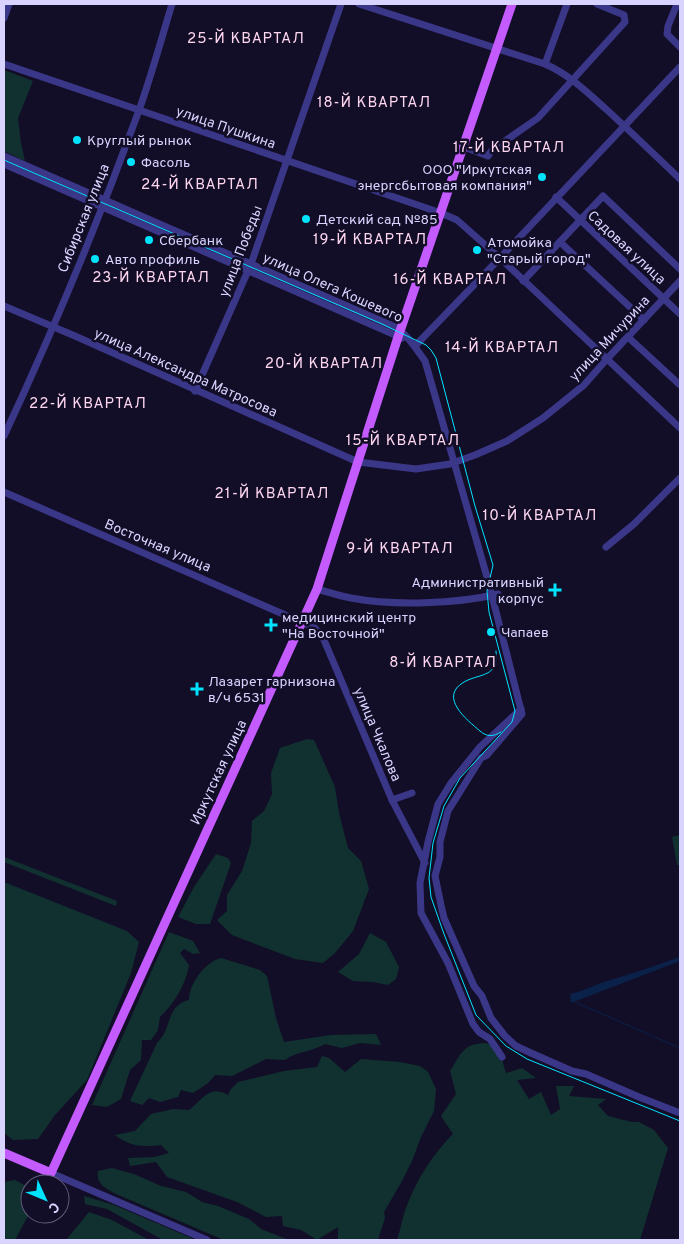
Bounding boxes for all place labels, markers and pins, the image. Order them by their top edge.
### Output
place label: Круглый рынок [87,133,192,150]
marker: Круглый рынок [71,134,83,146]
place label: Фасоль [141,155,190,172]
marker: Фасоль [125,156,137,168]
place label: ООО "Иркутская энергсбытовая компания" [357,162,532,195]
marker: ООО "Иркутская энергсбытовая компания" [536,171,548,183]
place label: Детский сад №85 [316,212,438,229]
marker: Детский сад №85 [300,213,312,225]
place label: Сбербанк [159,233,223,250]
marker: Сбербанк [143,234,155,246]
place label: Атомойка "Старый город" [487,235,591,268]
marker: Атомойка "Старый город" [471,244,483,256]
place label: Авто профиль [105,252,200,269]
marker: Авто профиль [89,253,101,265]
place label: Административный корпус [411,575,544,608]
marker: Административный корпус [548,583,562,597]
place label: медицинский центр "На Восточной" [282,610,416,643]
marker: медицинский центр "На Восточной" [264,618,278,632]
place label: Чапаев [501,625,549,642]
marker: Чапаев [485,626,497,638]
place label: Лазарет гарнизона в/ч 6531 [208,674,335,707]
marker: Лазарет гарнизона в/ч 6531 [190,682,204,696]

